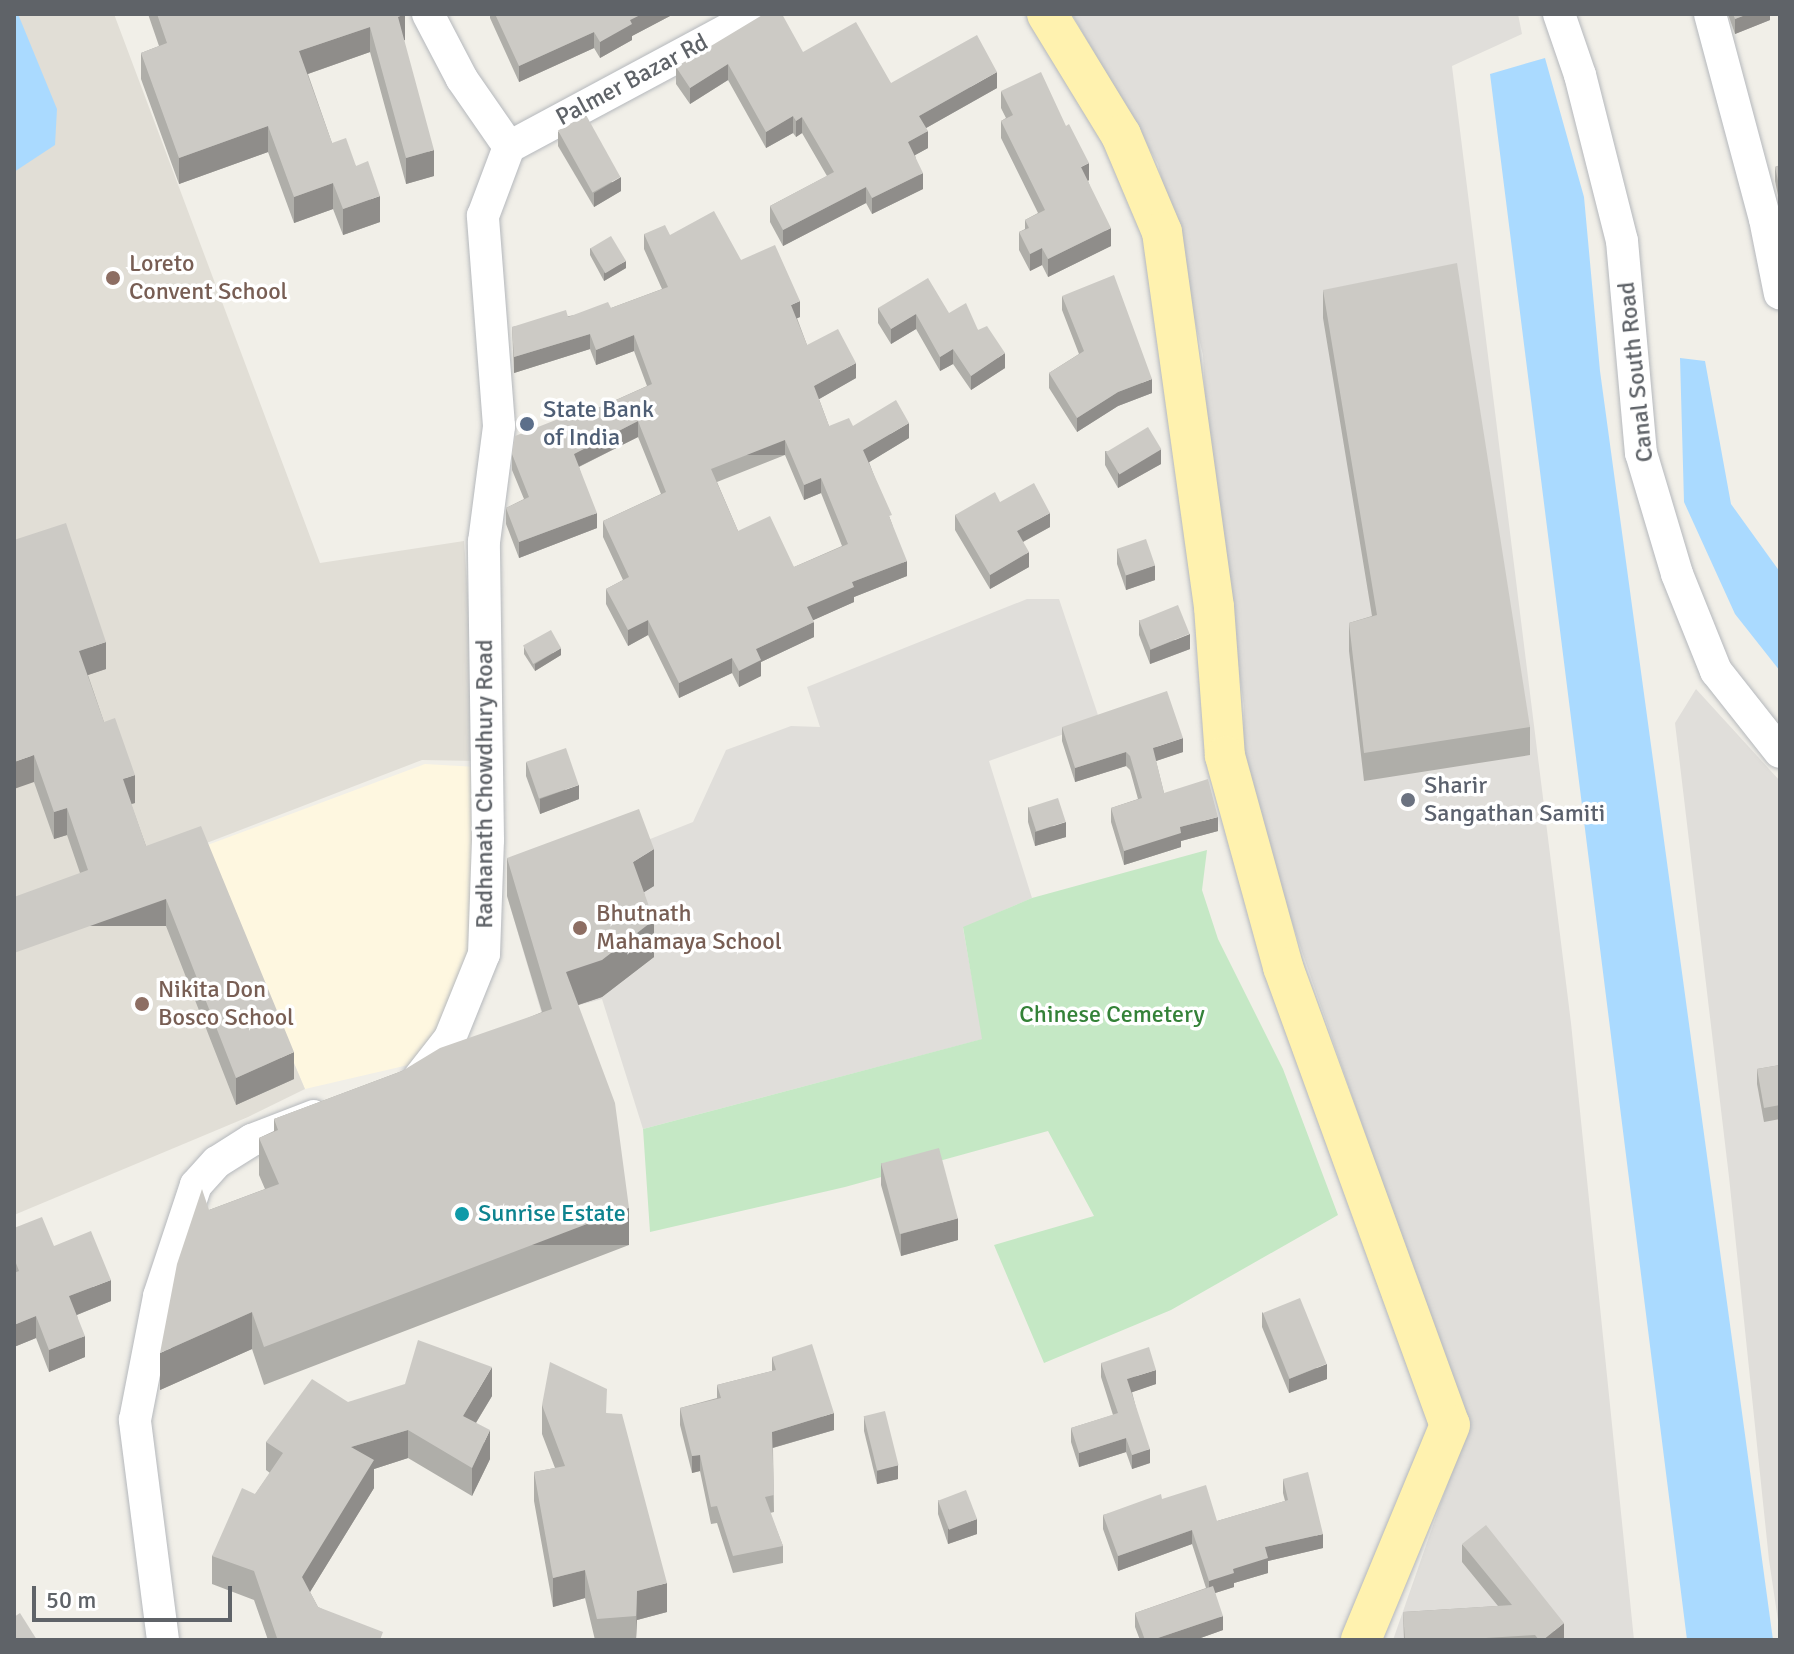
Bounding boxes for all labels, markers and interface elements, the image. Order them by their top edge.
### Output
street label: Palmer Bazar Rd [551,28,713,132]
place label: Loreto Convent School [129,250,288,306]
marker: Loreto Convent School [104,269,122,287]
street label: Canal South Road [1612,280,1660,464]
place label: State Bank of India [543,396,654,452]
marker: State Bank of India [518,415,536,433]
street label: Radhanath Chowdhury Road [471,639,499,929]
place label: Sharir Sangathan Samiti [1424,772,1605,828]
marker: Sharir Sangathan Samiti [1399,791,1417,809]
place label: Bhutnath Mahamaya School [596,900,782,956]
marker: Bhutnath Mahamaya School [571,919,589,937]
place label: Nikita Don Bosco School [158,976,294,1032]
marker: Nikita Don Bosco School [133,995,151,1013]
park label: Chinese Cemetery [1019,1001,1205,1029]
place label: Sunrise Estate [478,1200,626,1228]
marker: Sunrise Estate [453,1205,471,1223]
scale bar [36,1570,236,1620]
text: 50 m [46,1585,96,1615]

